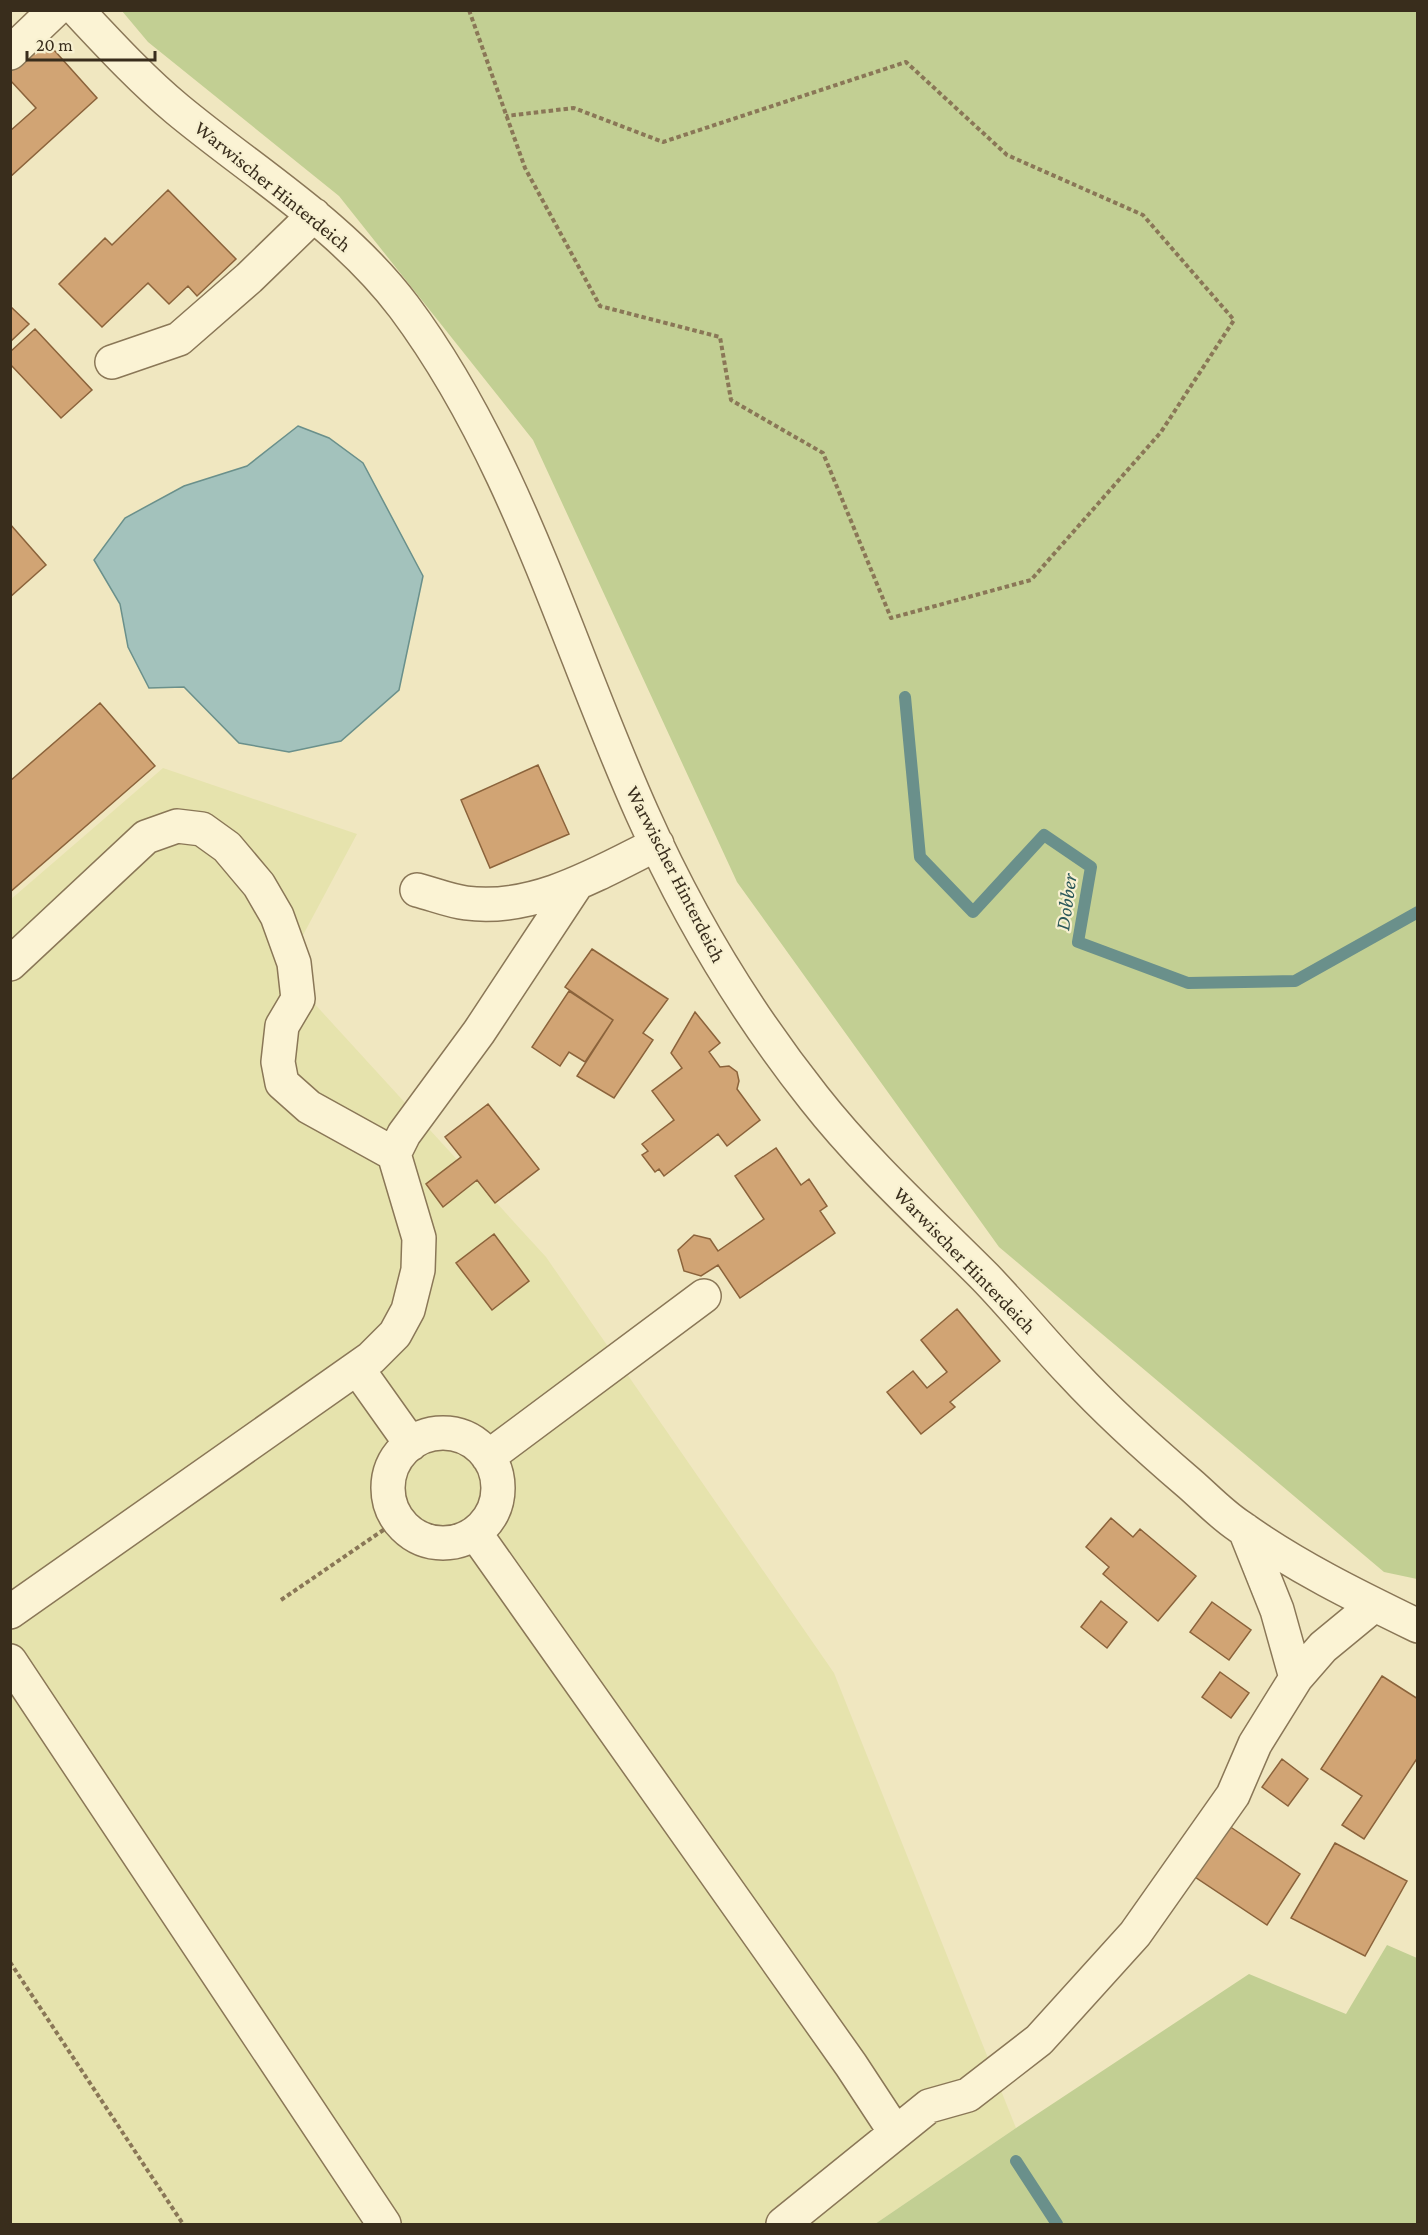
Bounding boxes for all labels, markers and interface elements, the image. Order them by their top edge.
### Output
scale bar [27,24,154,62]
text: 20 m [36,35,73,55]
street label: Warwischer Hinterdeich [190,116,356,256]
street label: Warwischer Hinterdeich [622,782,730,966]
water label: Dobber [1050,871,1082,932]
street label: Warwischer Hinterdeich [889,1182,1041,1338]

